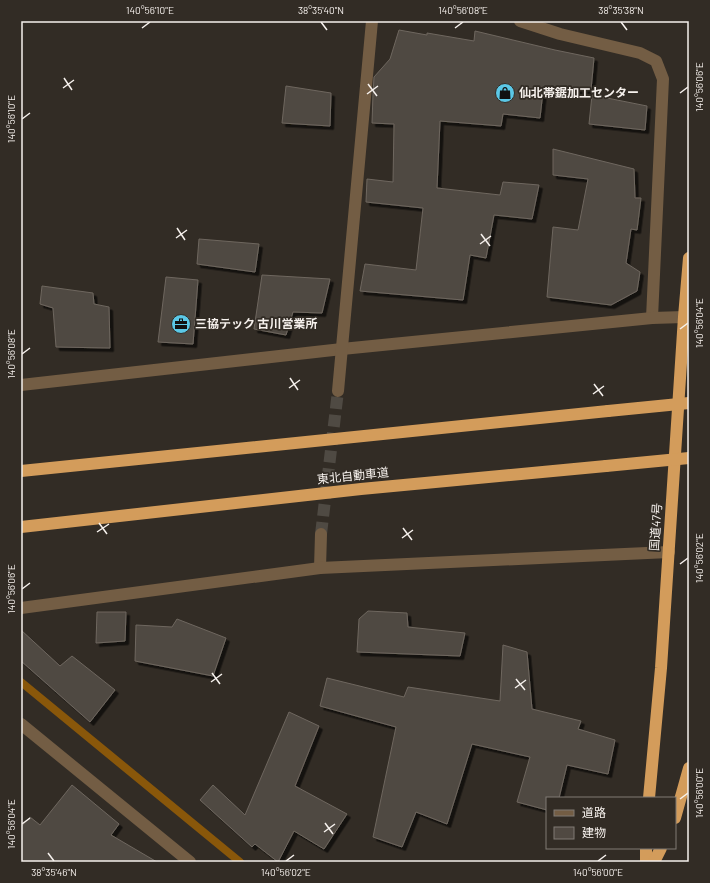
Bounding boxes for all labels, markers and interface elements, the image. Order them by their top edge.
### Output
text: 140°56'10"E [126,4,174,16]
text: 38°35'40"N [298,4,344,16]
text: 140°56'08"E [438,4,488,16]
text: 38°35'38"N [598,4,644,16]
text: 140°56'06"E [693,62,705,112]
shop icon: 仙北帯鋸加工センター [494,82,516,104]
place label: 仙北帯鋸加工センター [519,85,639,99]
text: 140°56'10"E [5,95,17,143]
text: 140°56'04"E [693,298,705,348]
office icon: 三協テック 古川営業所 [170,313,192,335]
place label: 三協テック 古川営業所 [195,316,317,330]
text: 140°56'08"E [5,329,17,379]
street label: 東北自動車道 [316,464,389,486]
street label: 国道47号 [646,503,664,551]
text: 140°56'02"E [693,533,705,583]
text: 140°56'06"E [5,564,17,614]
text: 140°56'00"E [693,768,705,818]
legend [546,797,676,849]
text: 140°56'04"E [5,799,17,849]
text: 道路 [582,805,606,819]
text: 建物 [582,825,606,839]
text: 38°35'46"N [31,866,77,878]
text: 140°56'02"E [261,866,311,878]
text: 140°56'00"E [573,866,623,878]

